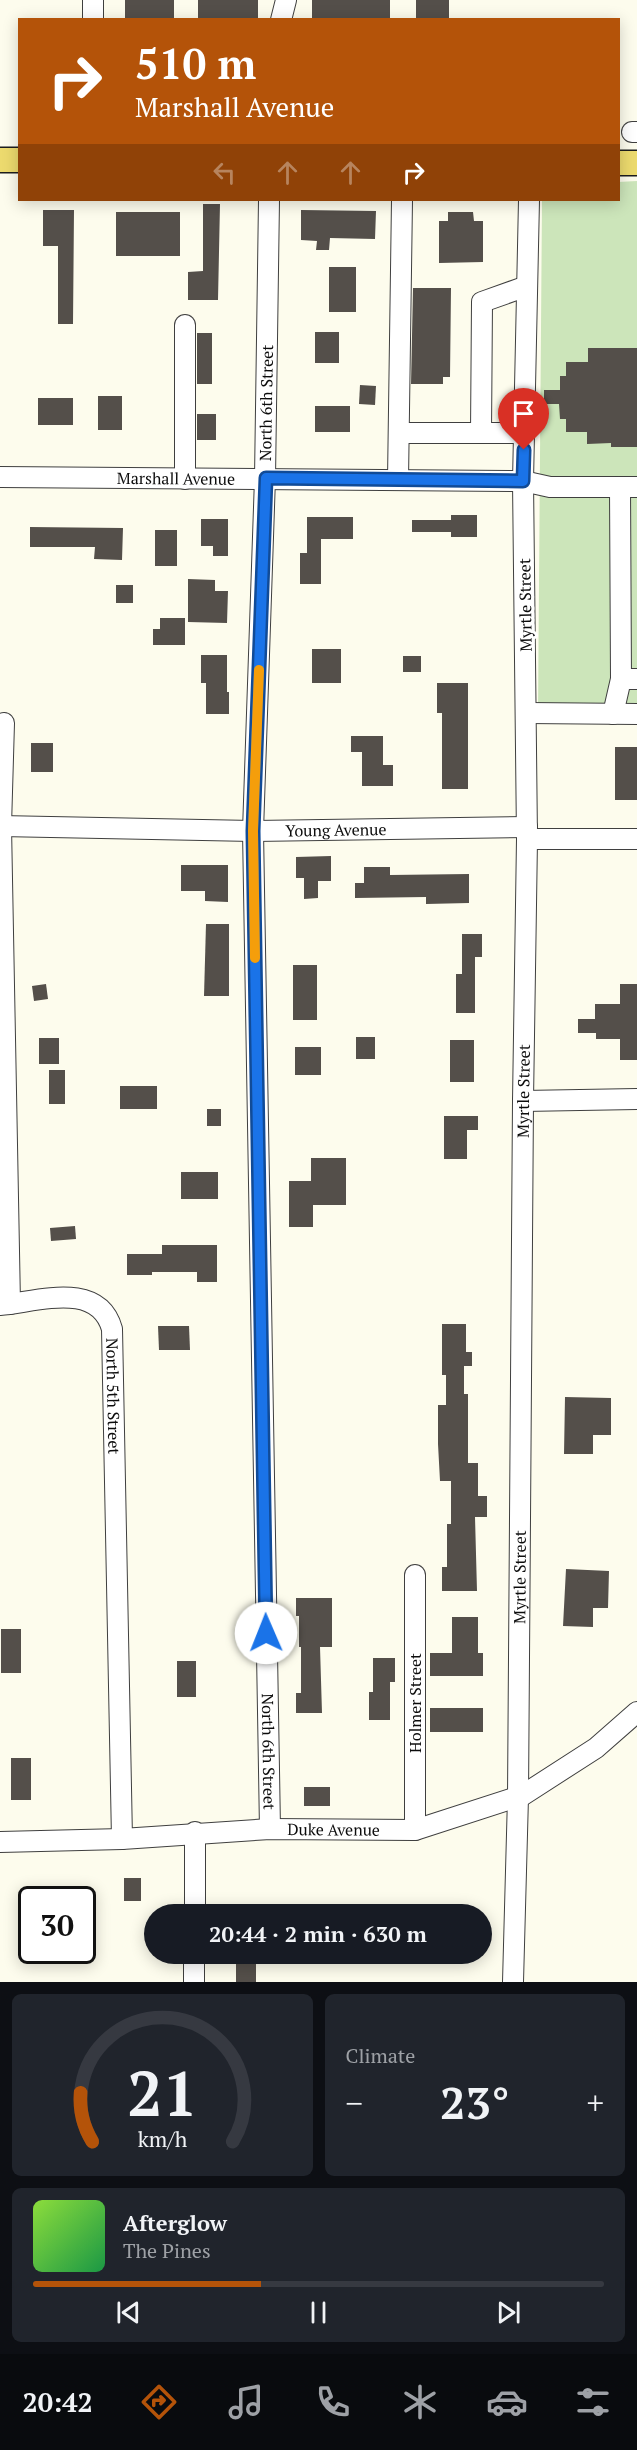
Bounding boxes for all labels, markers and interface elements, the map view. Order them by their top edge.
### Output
text: 510 m [135,35,256,91]
icon: right [36,42,114,120]
text: Marshall Avenue [135,89,334,125]
icon: left [208,156,241,189]
icon: ahead [271,156,304,189]
icon: ahead [334,156,367,189]
icon: right [397,156,430,189]
street label: North 6th Street [254,345,278,461]
pin [498,388,549,450]
icon: arrive [507,397,540,430]
street label: Marshall Avenue [117,467,235,490]
street label: Myrtle Street [513,558,537,652]
street label: Young Avenue [285,818,387,842]
street label: Myrtle Street [512,1044,535,1138]
street label: North 5th Street [101,1338,125,1455]
street label: Myrtle Street [508,1530,531,1624]
position arrow [234,1601,298,1665]
street label: Holmer Street [404,1653,426,1753]
street label: North 6th Street [257,1693,281,1810]
street label: Duke Avenue [287,1818,380,1841]
speed limit sign: 30 [18,1886,96,1964]
text: 20:44 · 2 min · 630 m [209,1919,427,1948]
text: Climate [346,2042,415,2069]
text: 21 [127,2051,198,2134]
text: 23° [440,2072,509,2132]
text: − [346,2081,363,2124]
text: + [586,2081,604,2124]
text: km/h [137,2125,187,2153]
text: Afterglow [123,2208,227,2237]
text: The Pines [123,2237,211,2264]
icon: previous [112,2296,145,2329]
icon: pause [302,2296,335,2329]
icon: next [492,2296,525,2329]
icon: directions [138,2381,180,2423]
icon: music [225,2381,267,2423]
icon: phone [312,2381,354,2423]
icon: climate [399,2381,441,2423]
icon: car [486,2381,528,2423]
icon: filters [572,2381,614,2423]
text: 20:42 [22,2384,93,2420]

